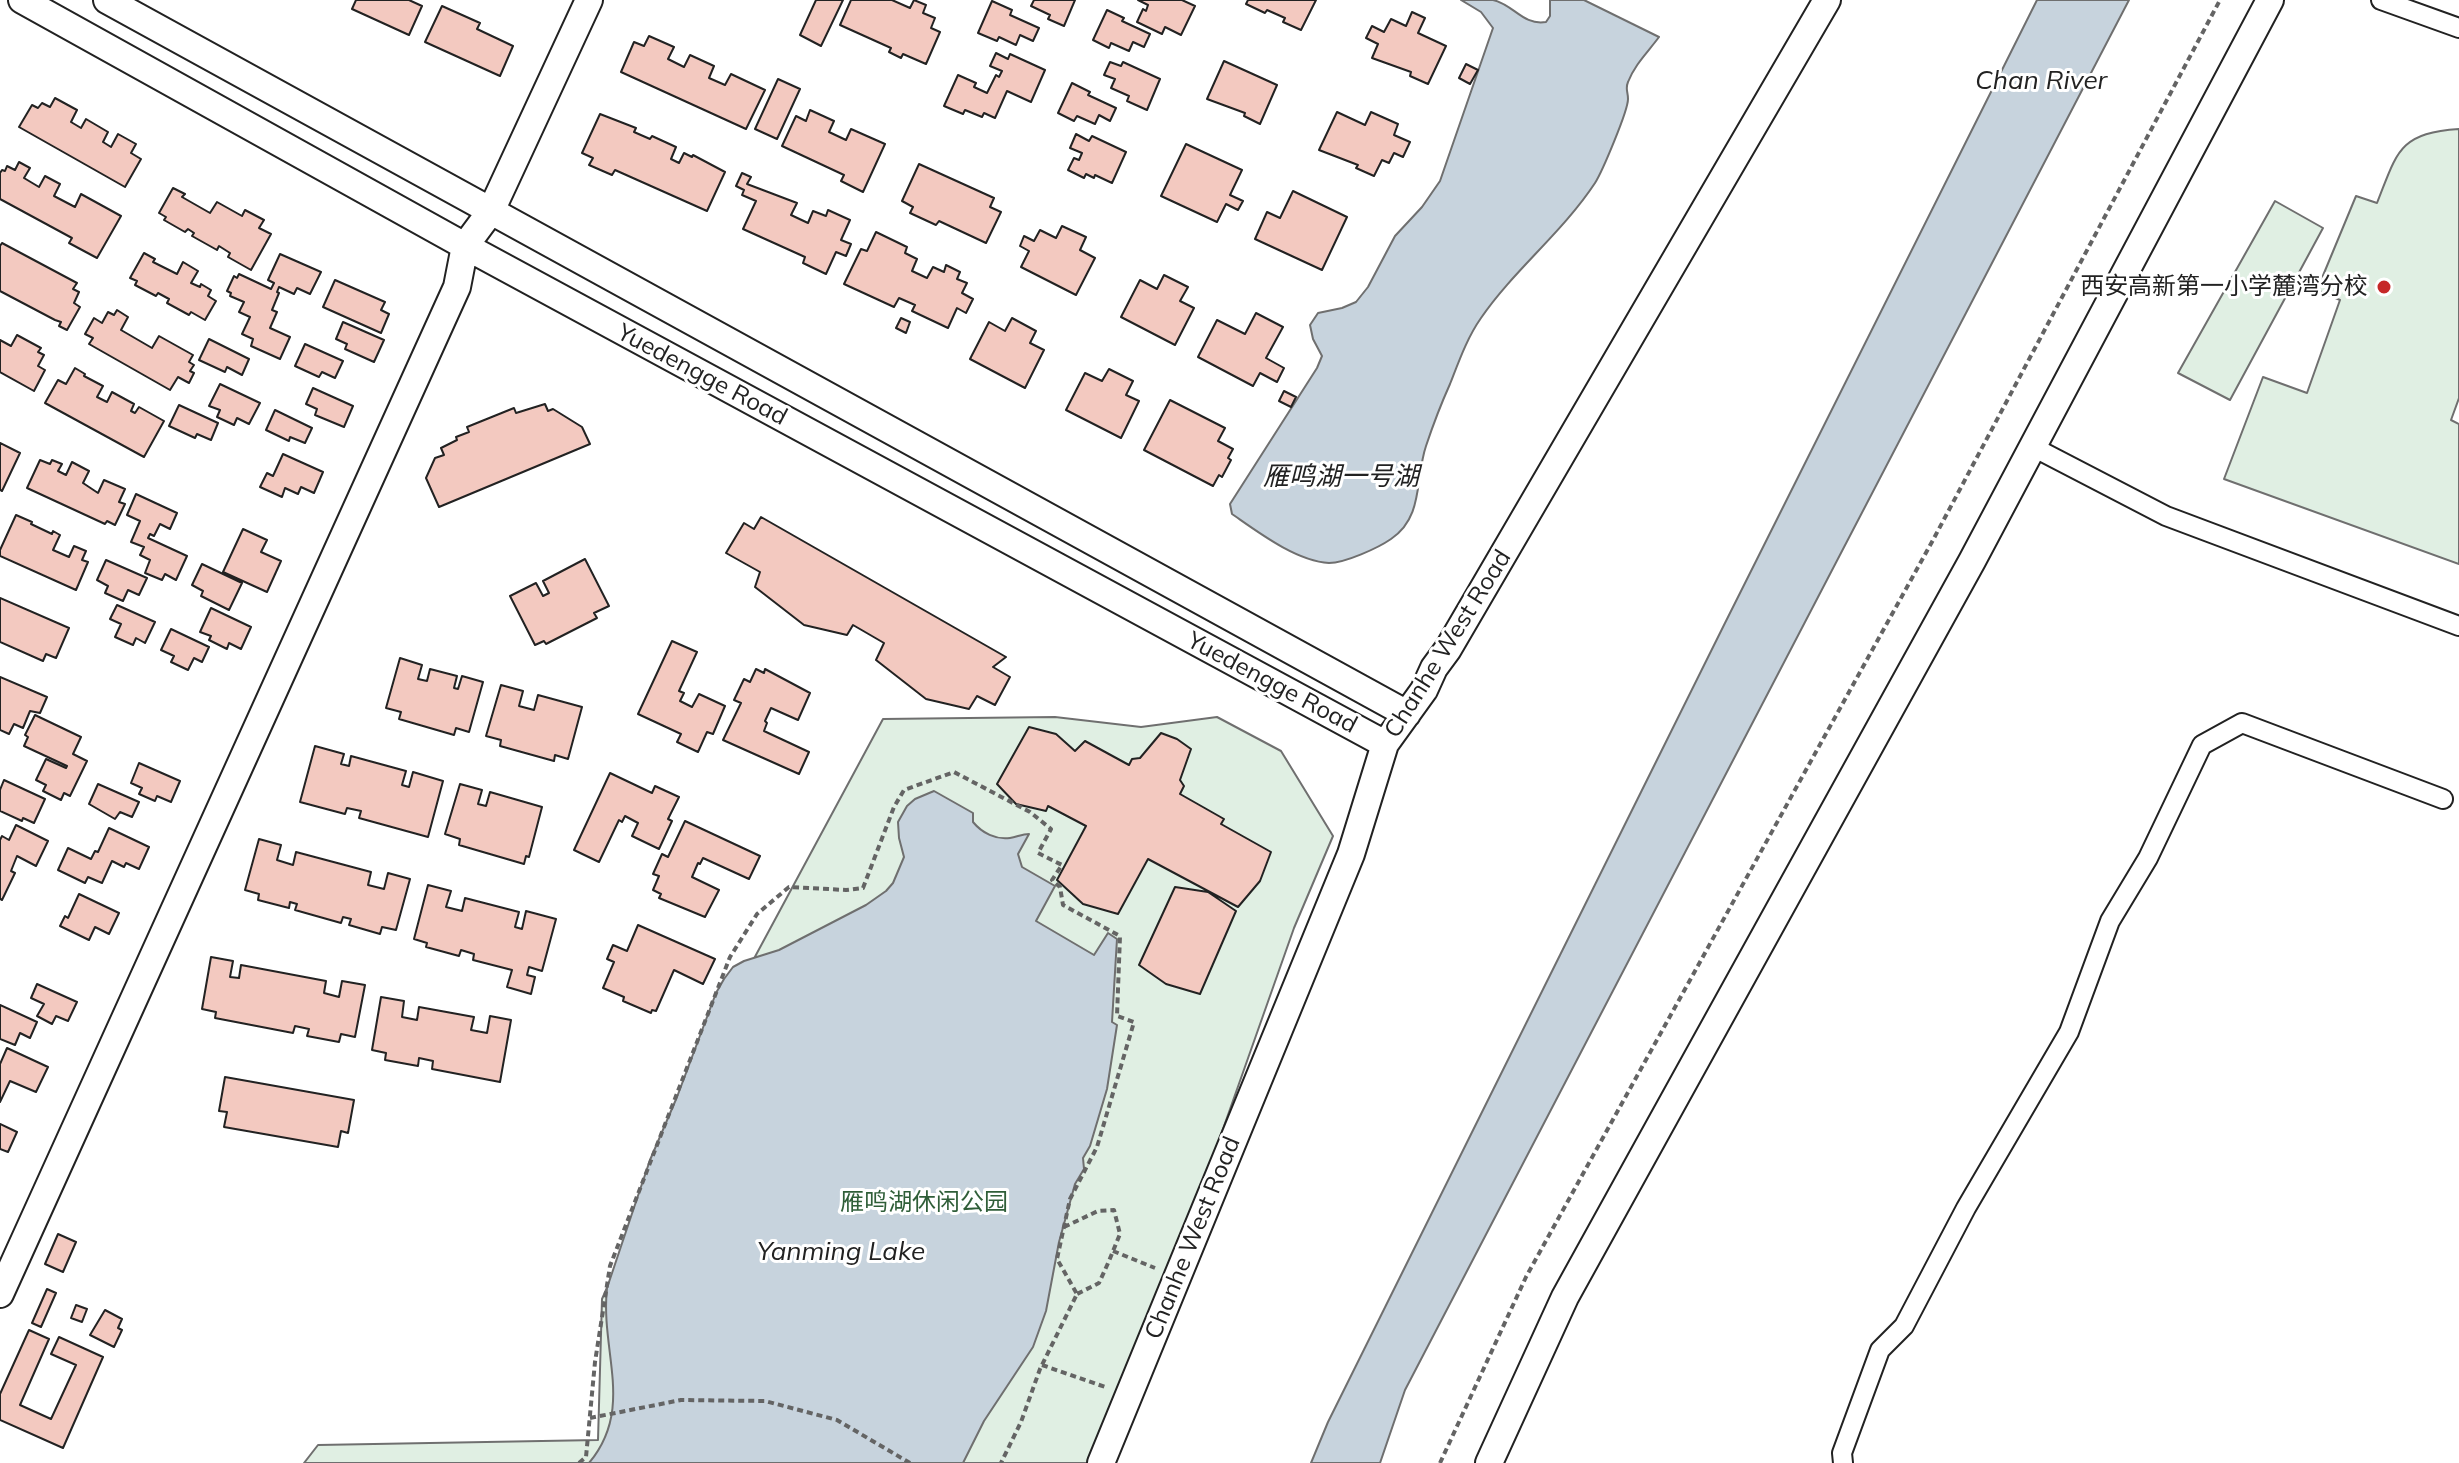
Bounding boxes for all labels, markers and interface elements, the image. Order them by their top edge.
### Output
water label: Chan River [1975,65,2107,97]
place label: 西安高新第一小学麓湾分校 [2080,273,2368,301]
marker: 西安高新第一小学麓湾分校 [2375,278,2393,296]
street label: Yuedengge Road [612,318,792,432]
water label: 雁鸣湖一号湖 [1263,461,1419,493]
street label: Chanhe West Road [1379,545,1517,743]
street label: Yuedengge Road [1182,626,1362,740]
street label: Chanhe West Road [1139,1132,1247,1344]
park label: 雁鸣湖休闲公园 [840,1189,1008,1217]
water label: Yanming Lake [757,1236,925,1268]

